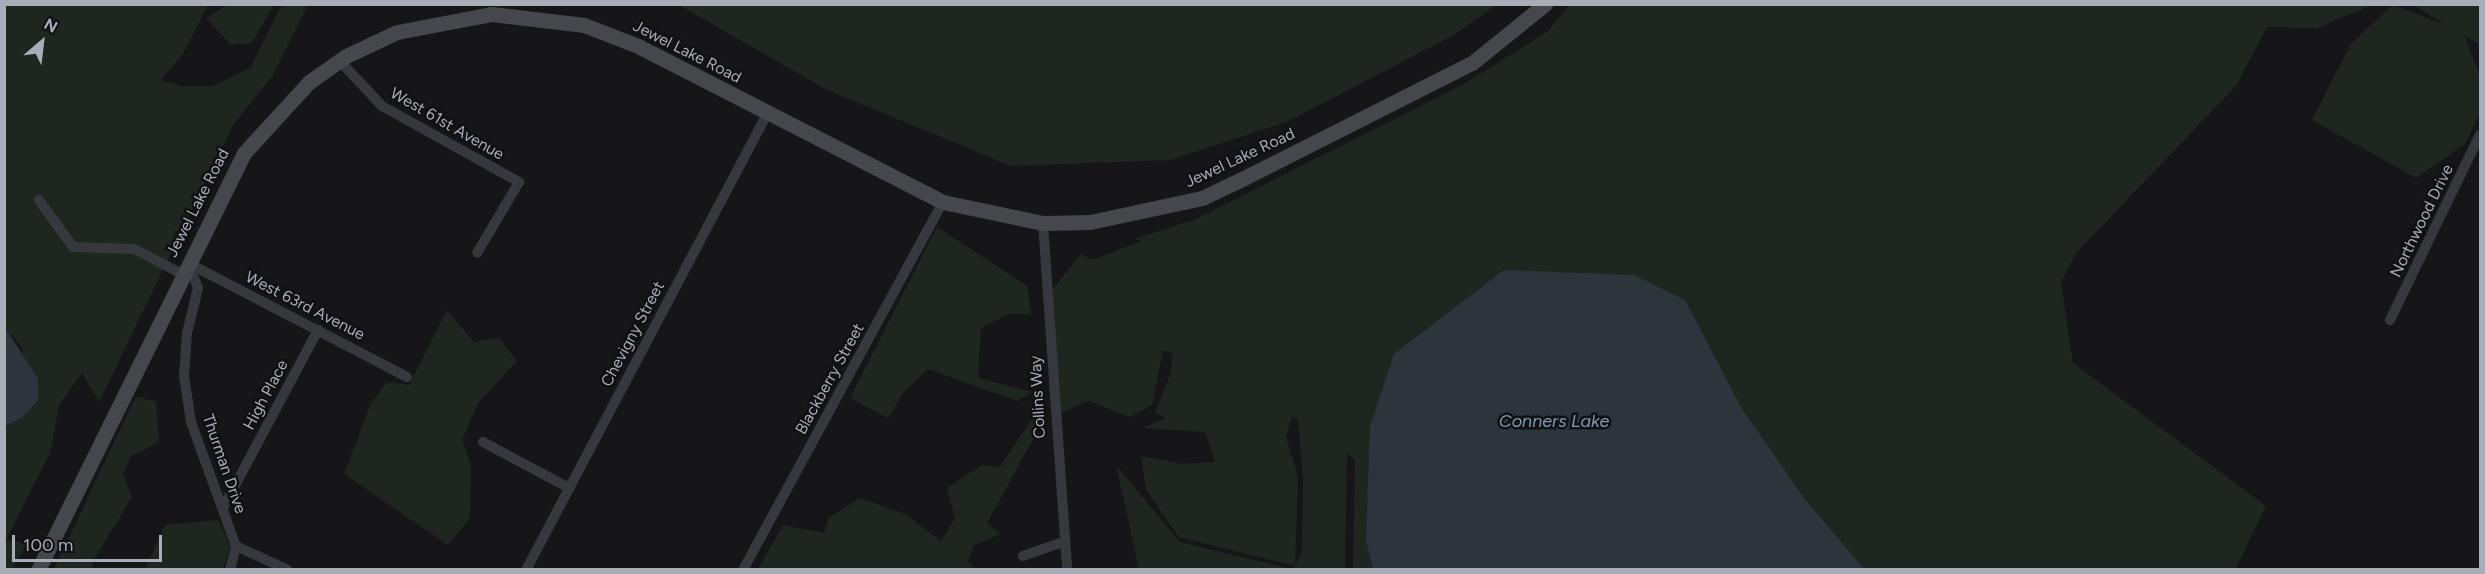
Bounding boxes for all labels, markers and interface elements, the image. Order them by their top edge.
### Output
north arrow [12,12,72,72]
text: N [41,14,61,37]
street label: Jewel Lake Road [630,16,744,88]
street label: West 61st Avenue [387,84,507,164]
street label: Jewel Lake Road [1182,124,1298,192]
street label: Jewel Lake Road [162,146,234,260]
street label: Northwood Drive [2386,161,2458,281]
street label: West 63rd Avenue [242,268,368,344]
street label: Chevigny Street [597,278,669,390]
street label: Blackberry Street [792,320,868,438]
street label: Collins Way [1026,355,1050,439]
street label: High Place [240,357,292,433]
water label: Conners Lake [1499,410,1609,432]
street label: Thurman Drive [198,412,250,516]
scale bar [15,523,165,561]
text: 100 m [23,534,73,556]

